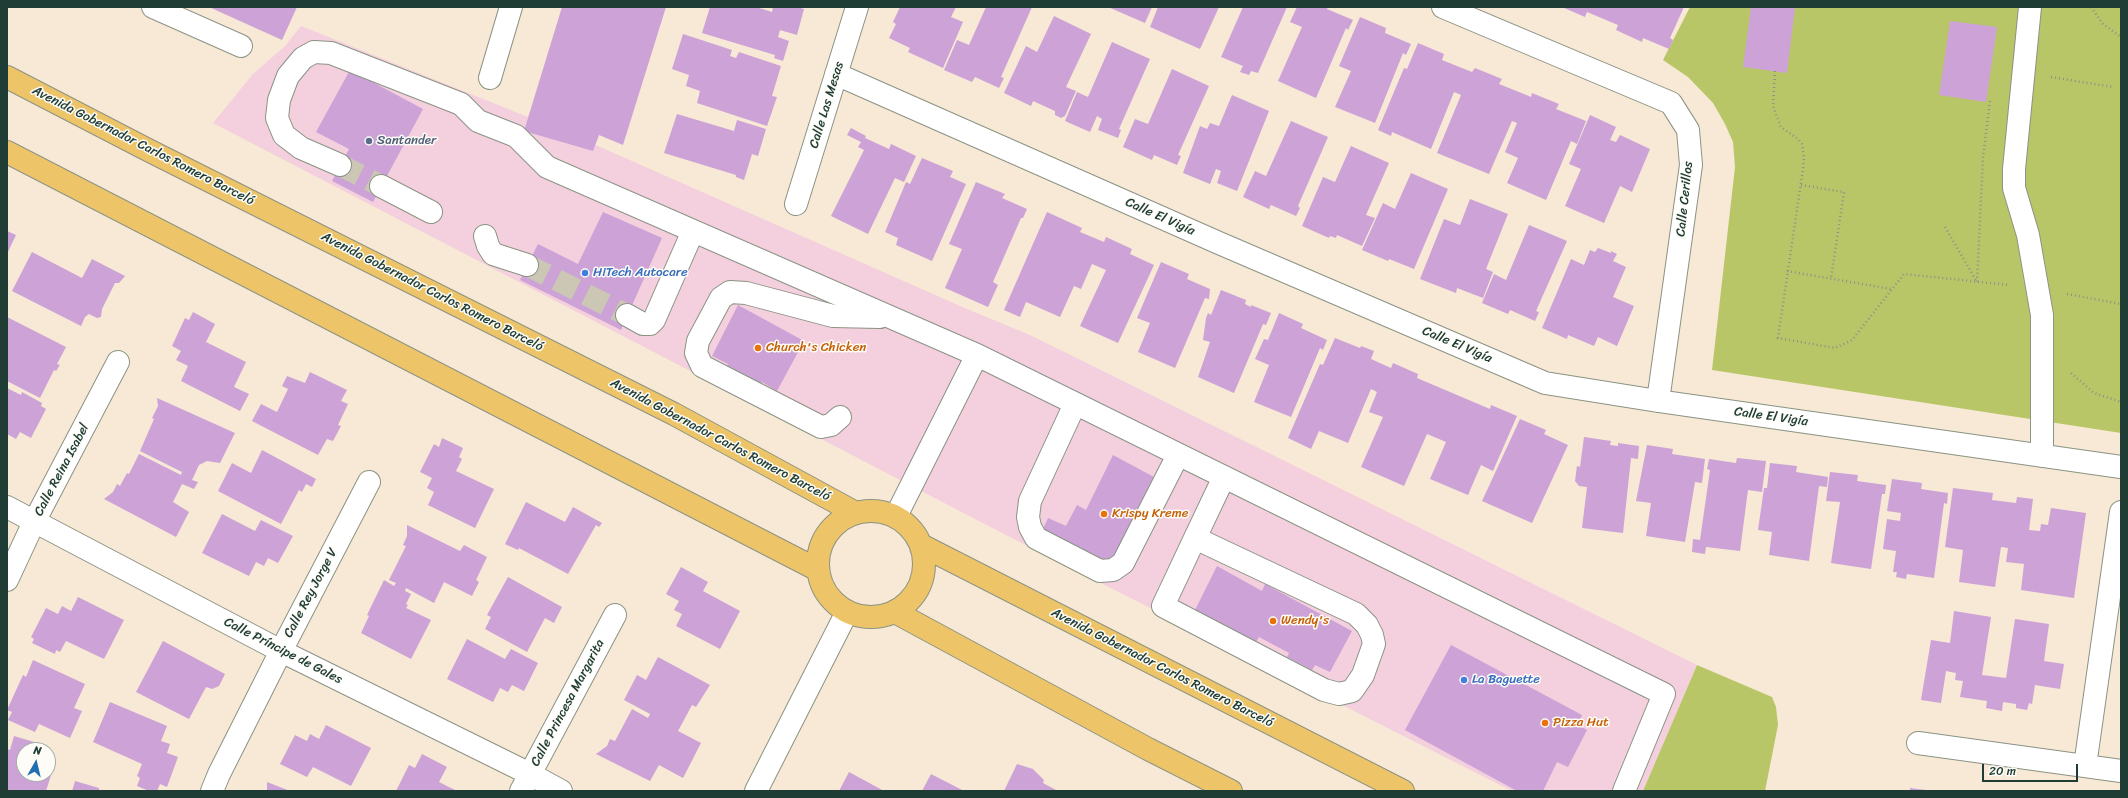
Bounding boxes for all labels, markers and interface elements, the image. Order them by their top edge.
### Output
street label: Calle Las Mesas [806,60,848,150]
street label: Avenida Gobernador Carlos Romero Barceló [29,83,257,209]
place label: Santander [377,133,436,149]
marker: Santander [364,136,374,146]
street label: Calle Cerillos [1673,161,1697,237]
street label: Calle El Vigía [1123,195,1197,239]
street label: Avenida Gobernador Carlos Romero Barceló [318,229,546,355]
place label: HiTech Autocare [593,265,688,281]
marker: HiTech Autocare [580,268,590,278]
street label: Calle El Vigía [1420,323,1494,367]
place label: Church's Chicken [766,340,866,356]
marker: Church's Chicken [753,343,763,353]
street label: Avenida Gobernador Carlos Romero Barceló [607,375,833,505]
street label: Calle El Vigía [1733,404,1809,430]
street label: Calle Reina Isabel [31,421,93,519]
place label: Krispy Kreme [1112,506,1188,522]
marker: Krispy Kreme [1099,509,1109,519]
street label: Calle Rey Jorge V [281,546,341,640]
street label: Avenida Gobernador Carlos Romero Barceló [1048,605,1276,731]
place label: Wendy's [1281,613,1329,629]
street label: Calle Príncipe de Gales [221,614,345,688]
marker: Wendy's [1268,616,1278,626]
street label: Calle Princesa Margarita [528,637,608,769]
place label: La Baguette [1472,672,1540,688]
marker: La Baguette [1459,675,1469,685]
place label: Pizza Hut [1553,715,1609,731]
marker: Pizza Hut [1540,718,1550,728]
text: N [33,741,43,761]
north arrow [16,742,56,782]
scale bar [1984,756,2080,782]
text: 20 m [1989,760,2016,782]

